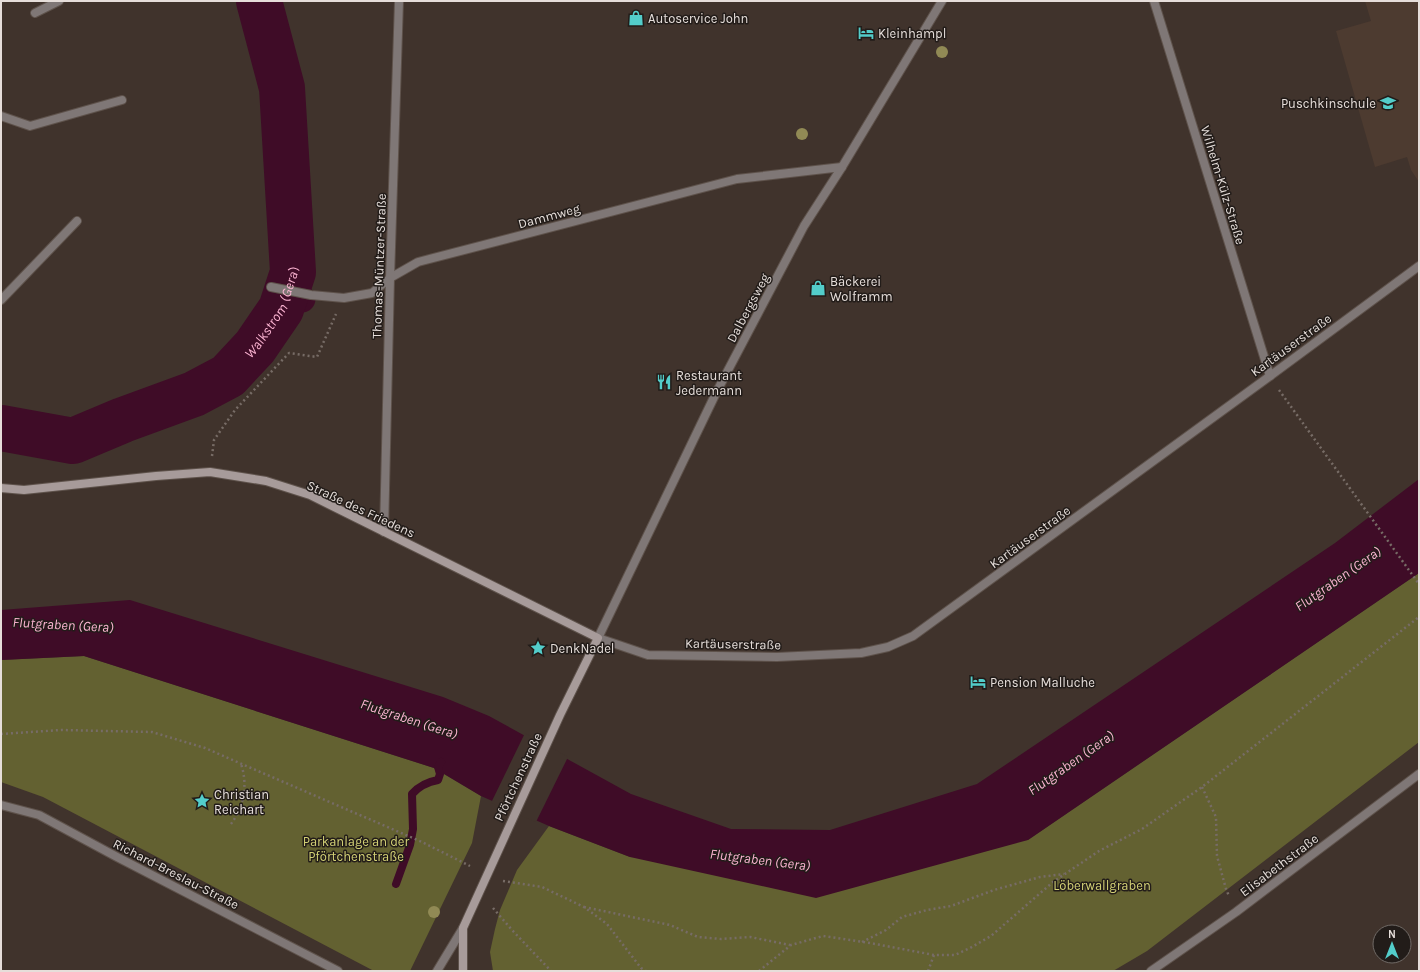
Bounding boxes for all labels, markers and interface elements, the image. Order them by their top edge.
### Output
shop icon: Autoservice John [627,9,645,27]
place label: Autoservice John [648,11,748,26]
hotel icon: Kleinhampl [857,24,875,42]
place label: Kleinhampl [878,26,946,41]
school or university icon: Puschkinschule [1379,94,1397,112]
place label: Puschkinschule [1281,96,1376,111]
street label: Wilhelm-Külz-Straße [1198,124,1248,246]
street label: Thomas-Müntzer-Straße [369,193,389,339]
street label: Dammweg [516,200,582,231]
water label: Walkstrom (Gera) [241,266,301,362]
street label: Dalbergsweg [724,270,773,345]
place label: Bäckerei Wolframm [830,274,893,304]
shop icon: Bäckerei Wolframm [809,279,827,297]
street label: Kartäuserstraße [1248,310,1335,379]
place label: Restaurant Jedermann [676,368,742,398]
restaurant icon: Restaurant Jedermann [655,373,673,391]
street label: Straße des Friedens [304,477,418,541]
street label: Kartäuserstraße [987,502,1074,571]
water label: Flutgraben (Gera) [1292,543,1385,615]
water label: Flutgraben (Gera) [12,614,115,636]
street label: Kartäuserstraße [685,636,781,652]
place icon: DenkNadel [529,639,547,657]
place label: DenkNadel [550,641,615,656]
hotel icon: Pension Malluche [969,673,987,691]
place label: Pension Malluche [990,675,1095,690]
water label: Flutgraben (Gera) [358,695,460,743]
water label: Flutgraben (Gera) [1025,727,1118,799]
street label: Pförtchenstraße [491,730,545,824]
place label: Christian Reichart [214,787,269,817]
place icon: Christian Reichart [193,792,211,810]
street label: Elisabethstraße [1237,830,1321,899]
park label: Parkanlage an der Pförtchenstraße [303,834,410,864]
street label: Richard-Breslau-Straße [111,836,242,912]
water label: Flutgraben (Gera) [709,845,812,875]
park label: Löberwallgraben [1053,878,1151,893]
north arrow [1372,924,1412,964]
text: N [1388,928,1396,941]

